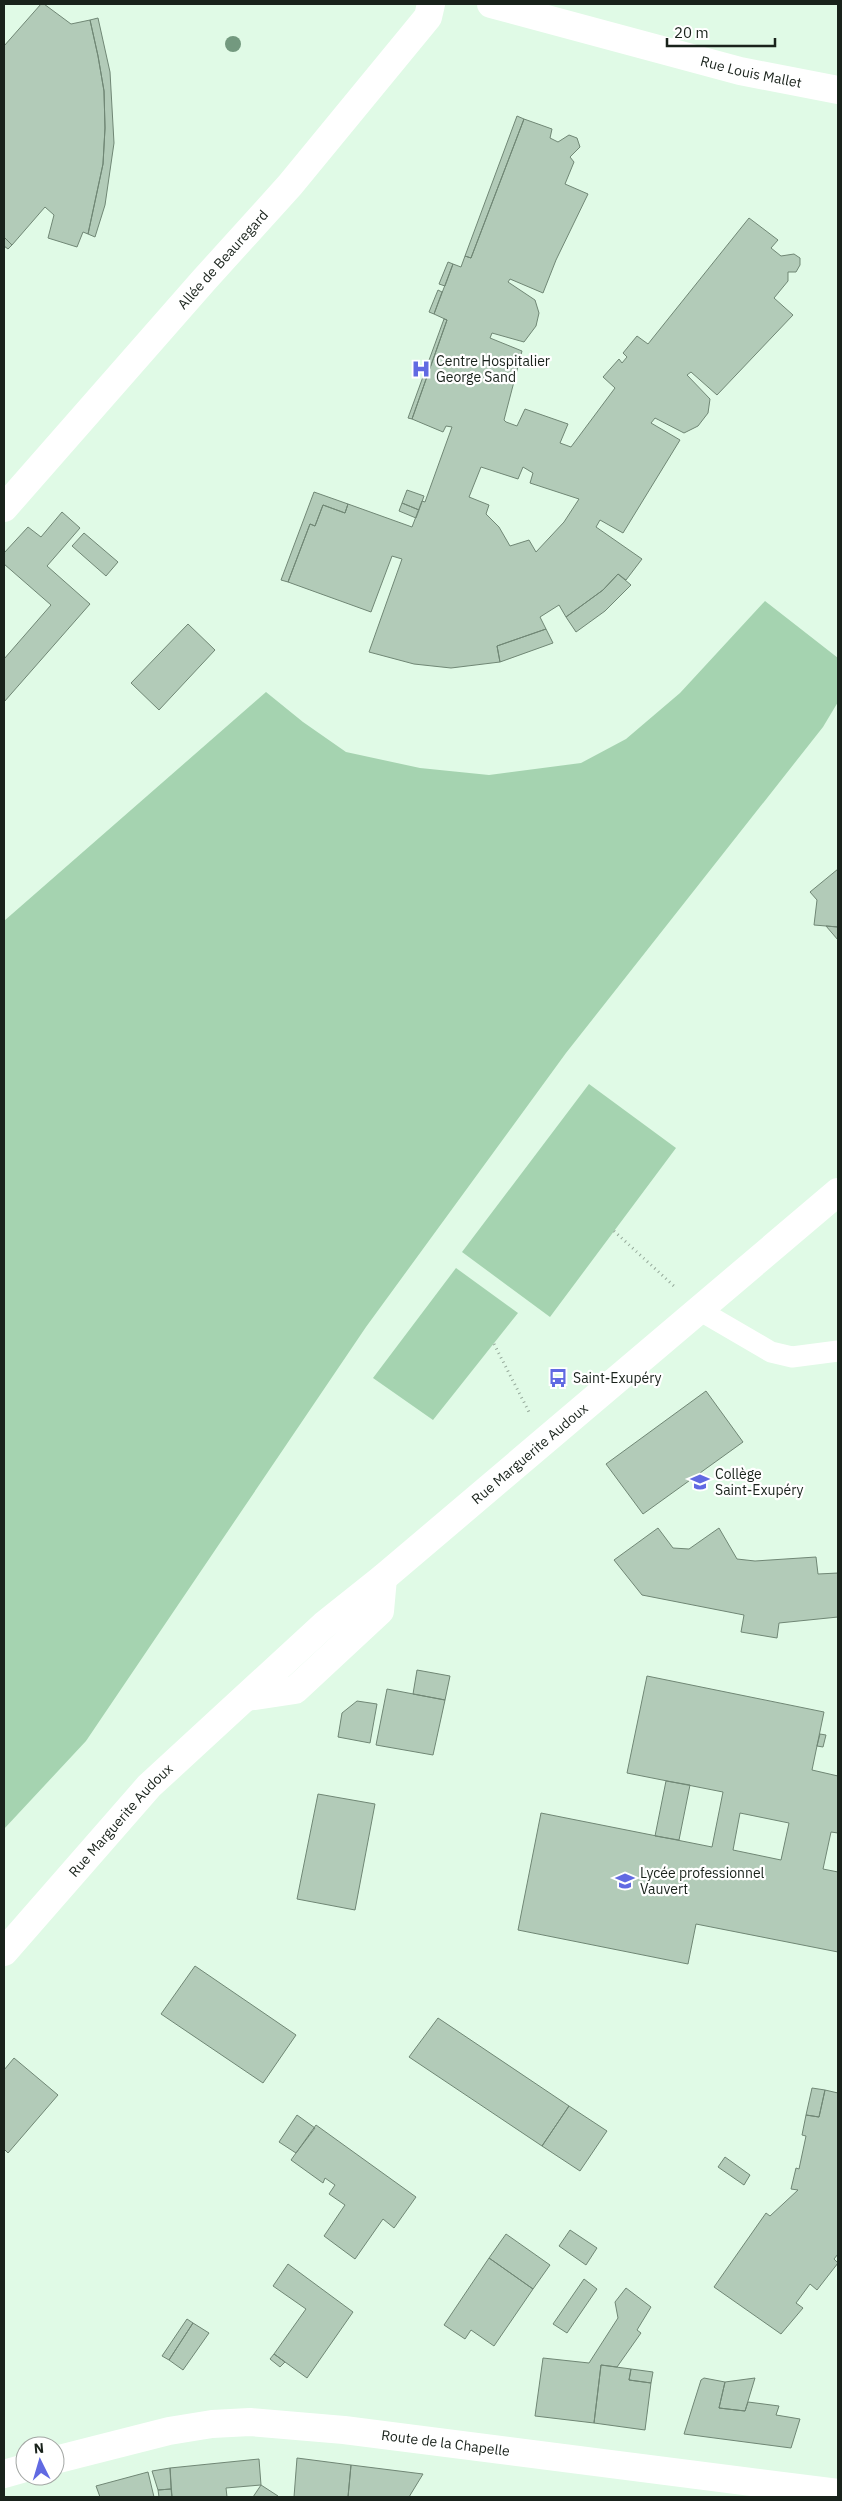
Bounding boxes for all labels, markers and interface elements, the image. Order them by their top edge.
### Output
scale bar [667,15,774,47]
text: 20 m [674,23,709,42]
street label: Rue Louis Mallet [699,52,803,92]
street label: Allée de Beauregard [173,206,272,313]
place label: Centre Hospitalier George Sand [436,352,550,386]
hospital icon: Centre Hospitalier George Sand [410,358,432,380]
bus stop icon: Saint-Exupéry [547,1367,569,1389]
place label: Saint-Exupéry [573,1369,662,1387]
street label: Rue Marguerite Audoux [468,1399,592,1508]
place label: Collège Saint-Exupéry [715,1465,804,1499]
school or university icon: Collège Saint-Exupéry [689,1471,711,1493]
street label: Rue Marguerite Audoux [65,1760,177,1881]
place label: Lycée professionnel Vauvert [640,1864,765,1898]
school or university icon: Lycée professionnel Vauvert [614,1870,636,1892]
street label: Route de la Chapelle [380,2426,511,2460]
north arrow [15,2436,65,2486]
text: N [33,2439,45,2457]

